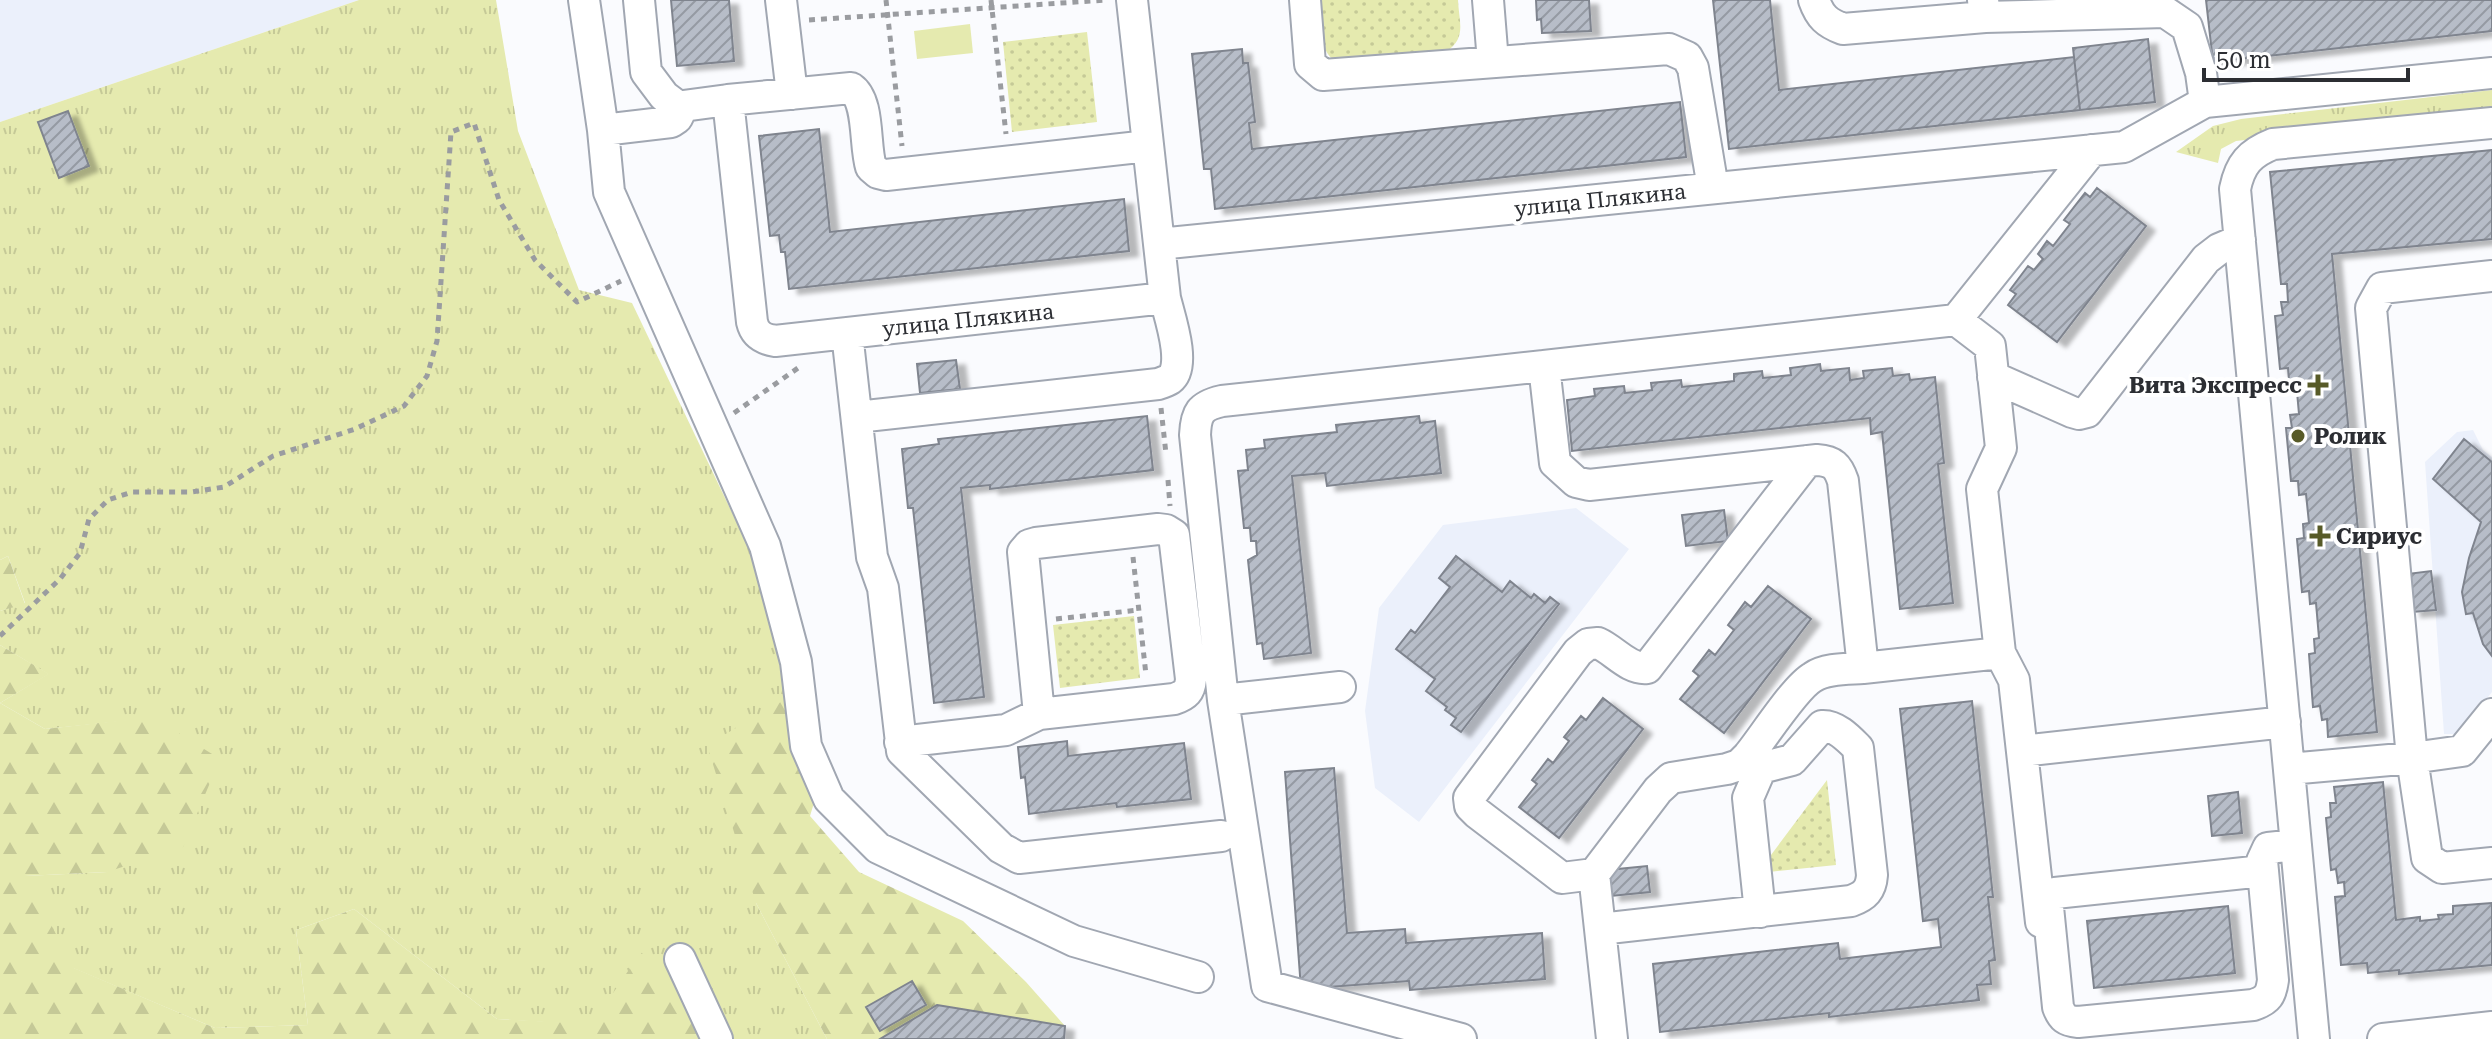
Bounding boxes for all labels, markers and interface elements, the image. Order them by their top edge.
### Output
scale bar [2204,32,2408,82]
text: 50 m [2216,46,2271,74]
street label: улица Плякина [1513,179,1687,221]
street label: улица Плякина [881,299,1055,341]
place label: Вита Экспресс [2129,373,2302,398]
marker: Вита Экспресс [2309,376,2327,394]
place label: Ролик [2314,424,2387,449]
marker: Ролик [2289,427,2307,445]
place label: Сириус [2336,524,2422,549]
marker: Сириус [2311,527,2329,545]

